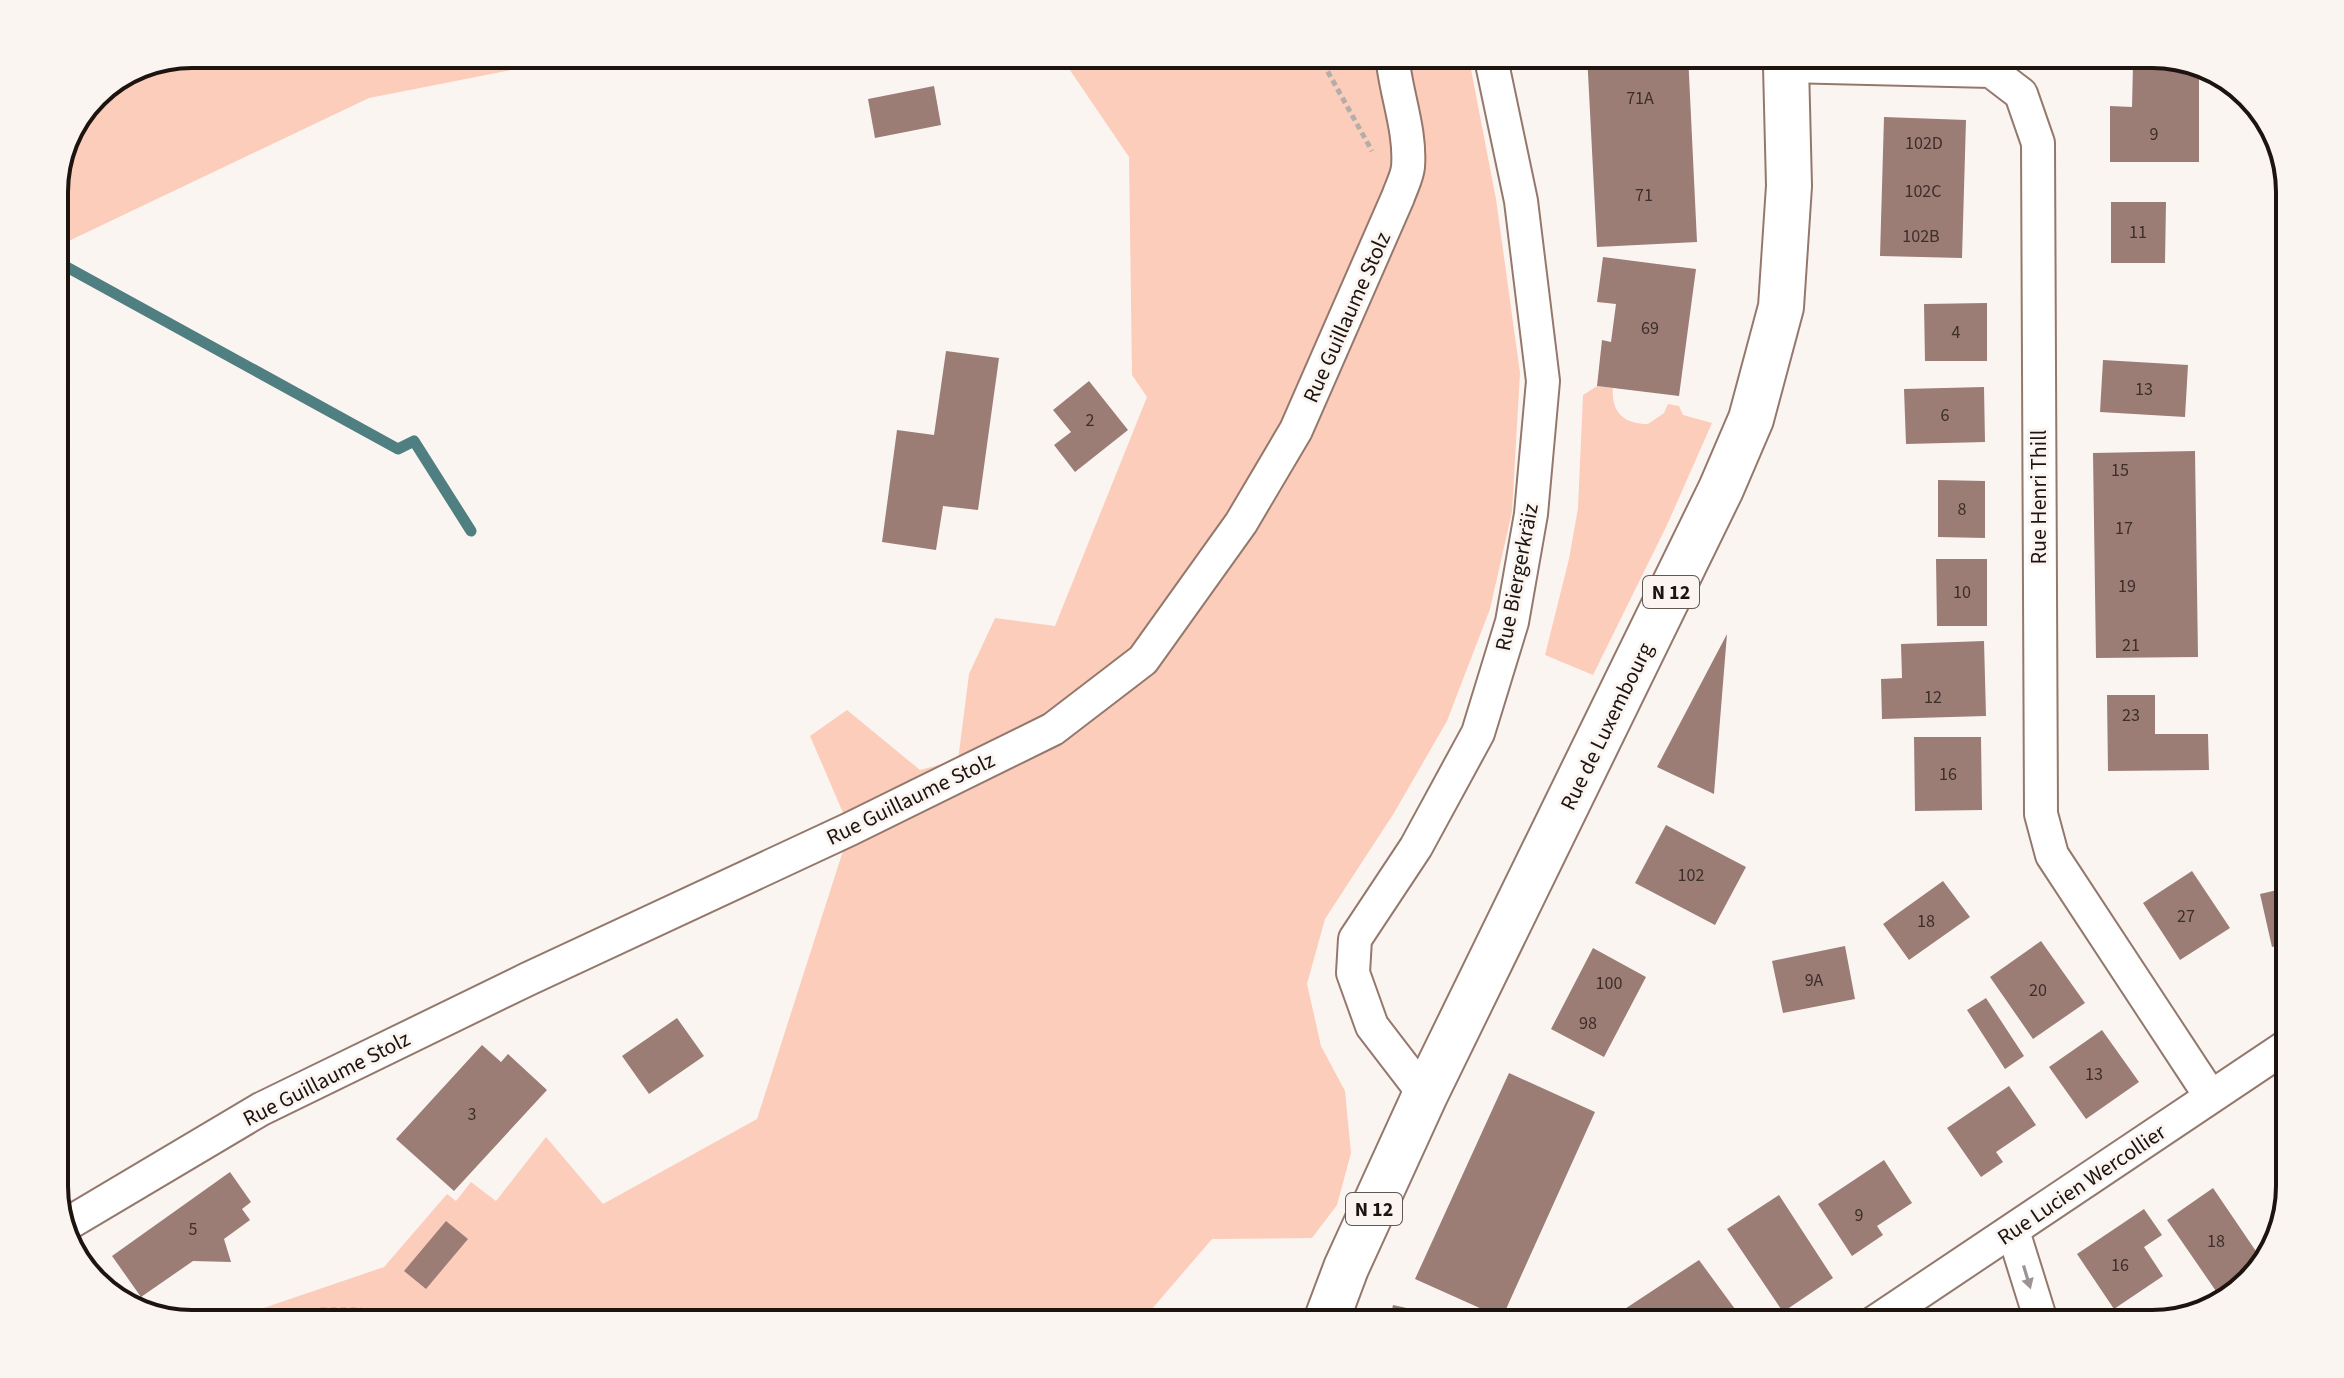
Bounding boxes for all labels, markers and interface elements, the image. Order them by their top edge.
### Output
house number: 71A [1626,86,1654,111]
house number: 9 [2150,122,2159,147]
house number: 102D [1905,131,1943,156]
house number: 102C [1904,179,1942,204]
house number: 71 [1635,183,1653,208]
house number: 11 [2129,220,2147,245]
house number: 102B [1902,224,1940,249]
street label: Rue Guillaume Stolz [1295,227,1399,408]
house number: 69 [1641,316,1659,341]
house number: 4 [1952,320,1961,345]
house number: 13 [2135,377,2153,402]
house number: 6 [1941,403,1950,428]
house number: 2 [1086,408,1095,433]
street label: Rue Henri Thill [2023,430,2055,564]
house number: 15 [2111,458,2129,483]
house number: 8 [1958,497,1967,522]
street label: Rue Biergerkräiz [1487,501,1547,654]
house number: 17 [2115,516,2133,541]
house number: 19 [2118,574,2136,599]
road number: N 12 [1643,576,1699,608]
house number: 10 [1953,580,1971,605]
house number: 21 [2122,633,2140,658]
street label: Rue de Luxembourg [1552,637,1661,816]
house number: 12 [1924,685,1942,710]
house number: 23 [2122,703,2140,728]
street label: Rue Guillaume Stolz [821,744,1000,854]
house number: 16 [1939,762,1957,787]
house number: 102 [1678,863,1704,888]
house number: 27 [2177,904,2195,929]
house number: 18 [1917,909,1935,934]
house number: 9A [1805,968,1824,993]
house number: 100 [1596,971,1622,996]
house number: 20 [2029,978,2047,1003]
house number: 98 [1579,1011,1597,1036]
street label: Rue Guillaume Stolz [237,1023,416,1135]
house number: 13 [2085,1062,2103,1087]
house number: 3 [468,1102,477,1127]
street label: Rue Lucien Wercollier [1991,1116,2173,1253]
road number: N 12 [1346,1193,1402,1225]
house number: 9 [1855,1203,1864,1228]
house number: 5 [189,1217,198,1242]
house number: 18 [2207,1229,2225,1254]
house number: 16 [2111,1253,2129,1278]
one-way arrow [2021,1266,2034,1290]

